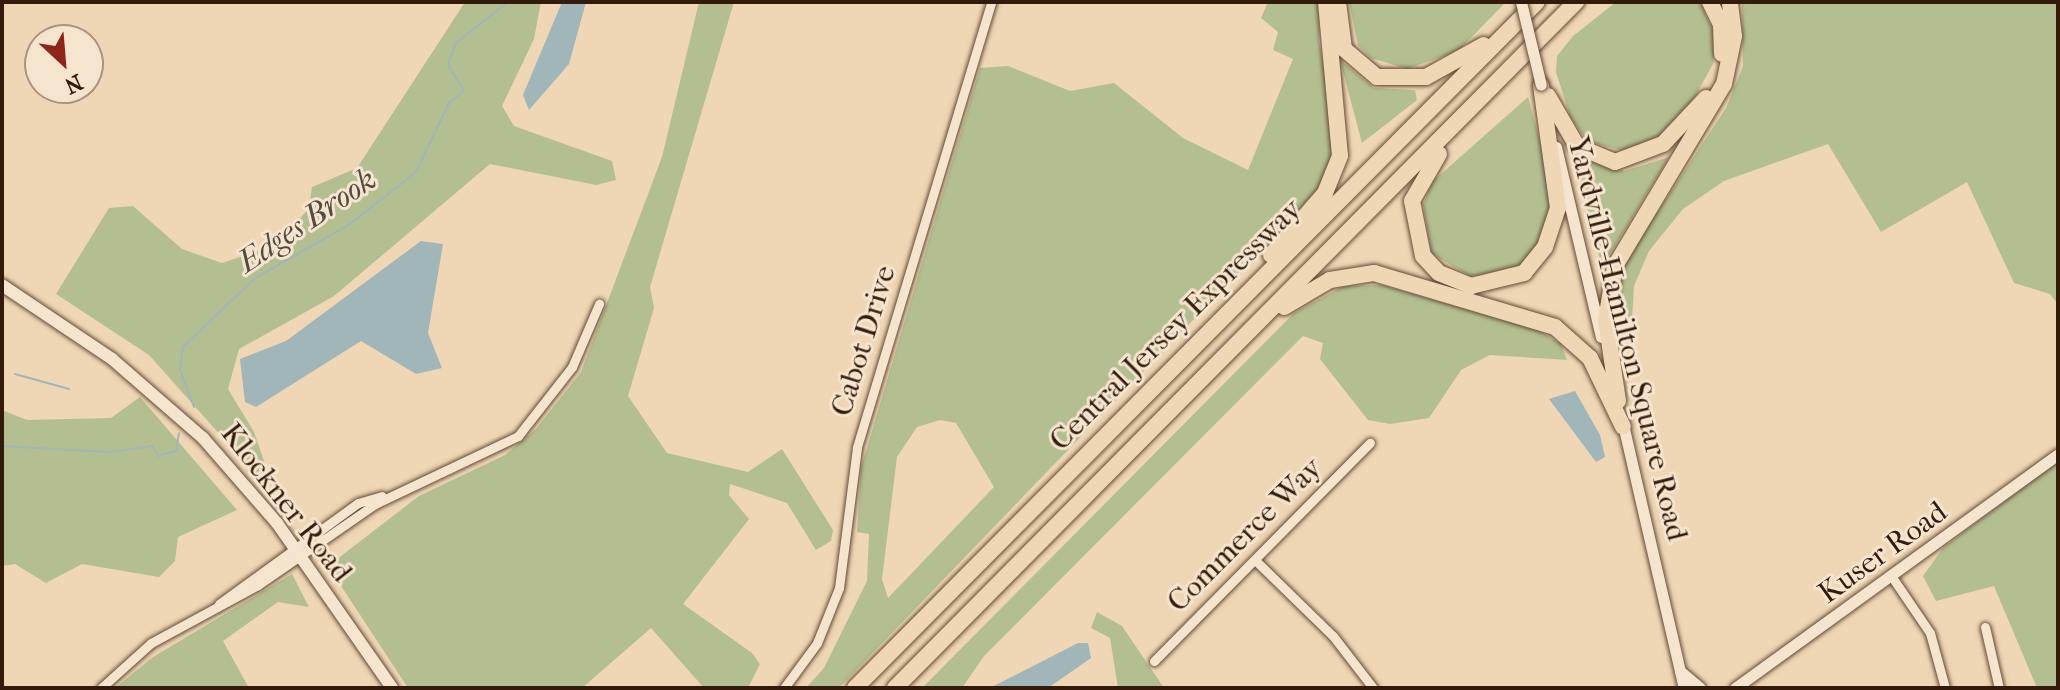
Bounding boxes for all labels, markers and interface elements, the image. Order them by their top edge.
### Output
north arrow [24,24,104,104]
text: N [60,68,87,99]
street label: Yardville-Hamilton Square Road [1559,133,1695,545]
water label: Edges Brook [230,161,384,281]
street label: Central Jersey Expressway [1043,192,1309,458]
street label: Cabot Drive [824,261,904,421]
street label: Klockner Road [213,416,359,590]
street label: Commerce Way [1160,450,1330,620]
street label: Kuser Road [1812,494,1954,612]

